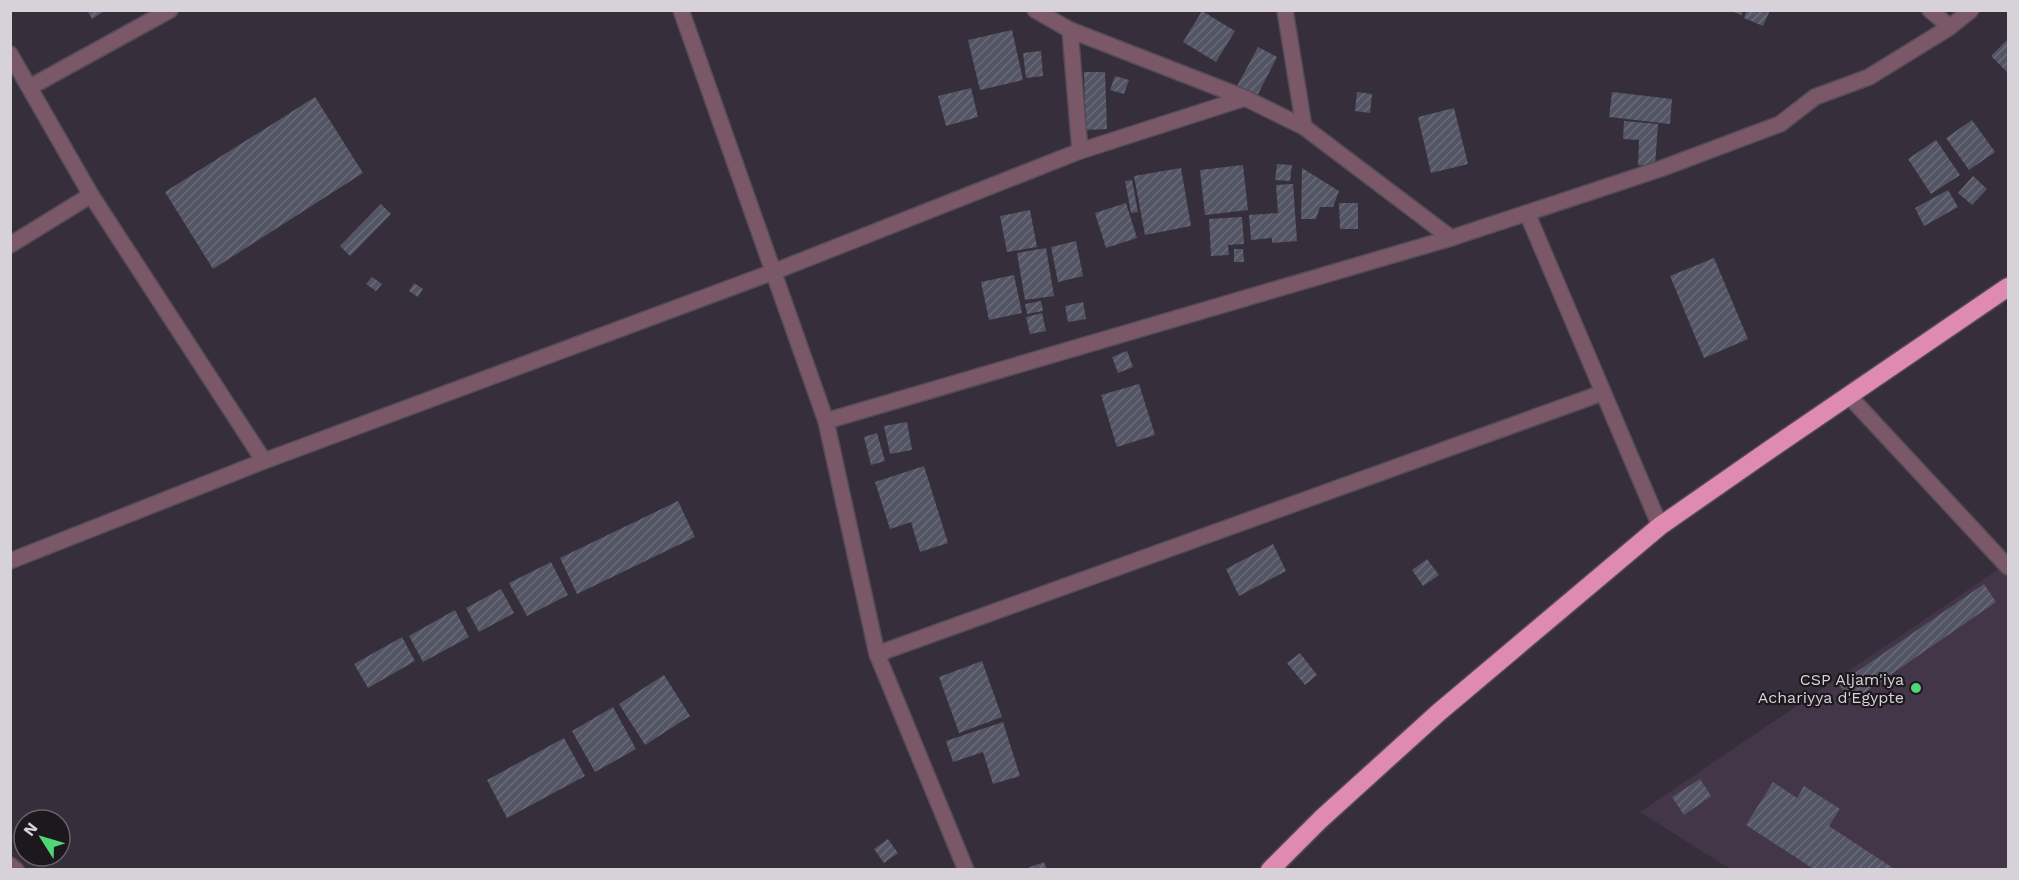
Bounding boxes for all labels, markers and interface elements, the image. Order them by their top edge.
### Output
place label: CSP Aljam'iya Achariyya d'Egypte [1758,670,1904,707]
marker: CSP Aljam'iya Achariyya d'Egypte [1909,681,1923,695]
north arrow [12,808,72,868]
text: N [19,819,42,840]

